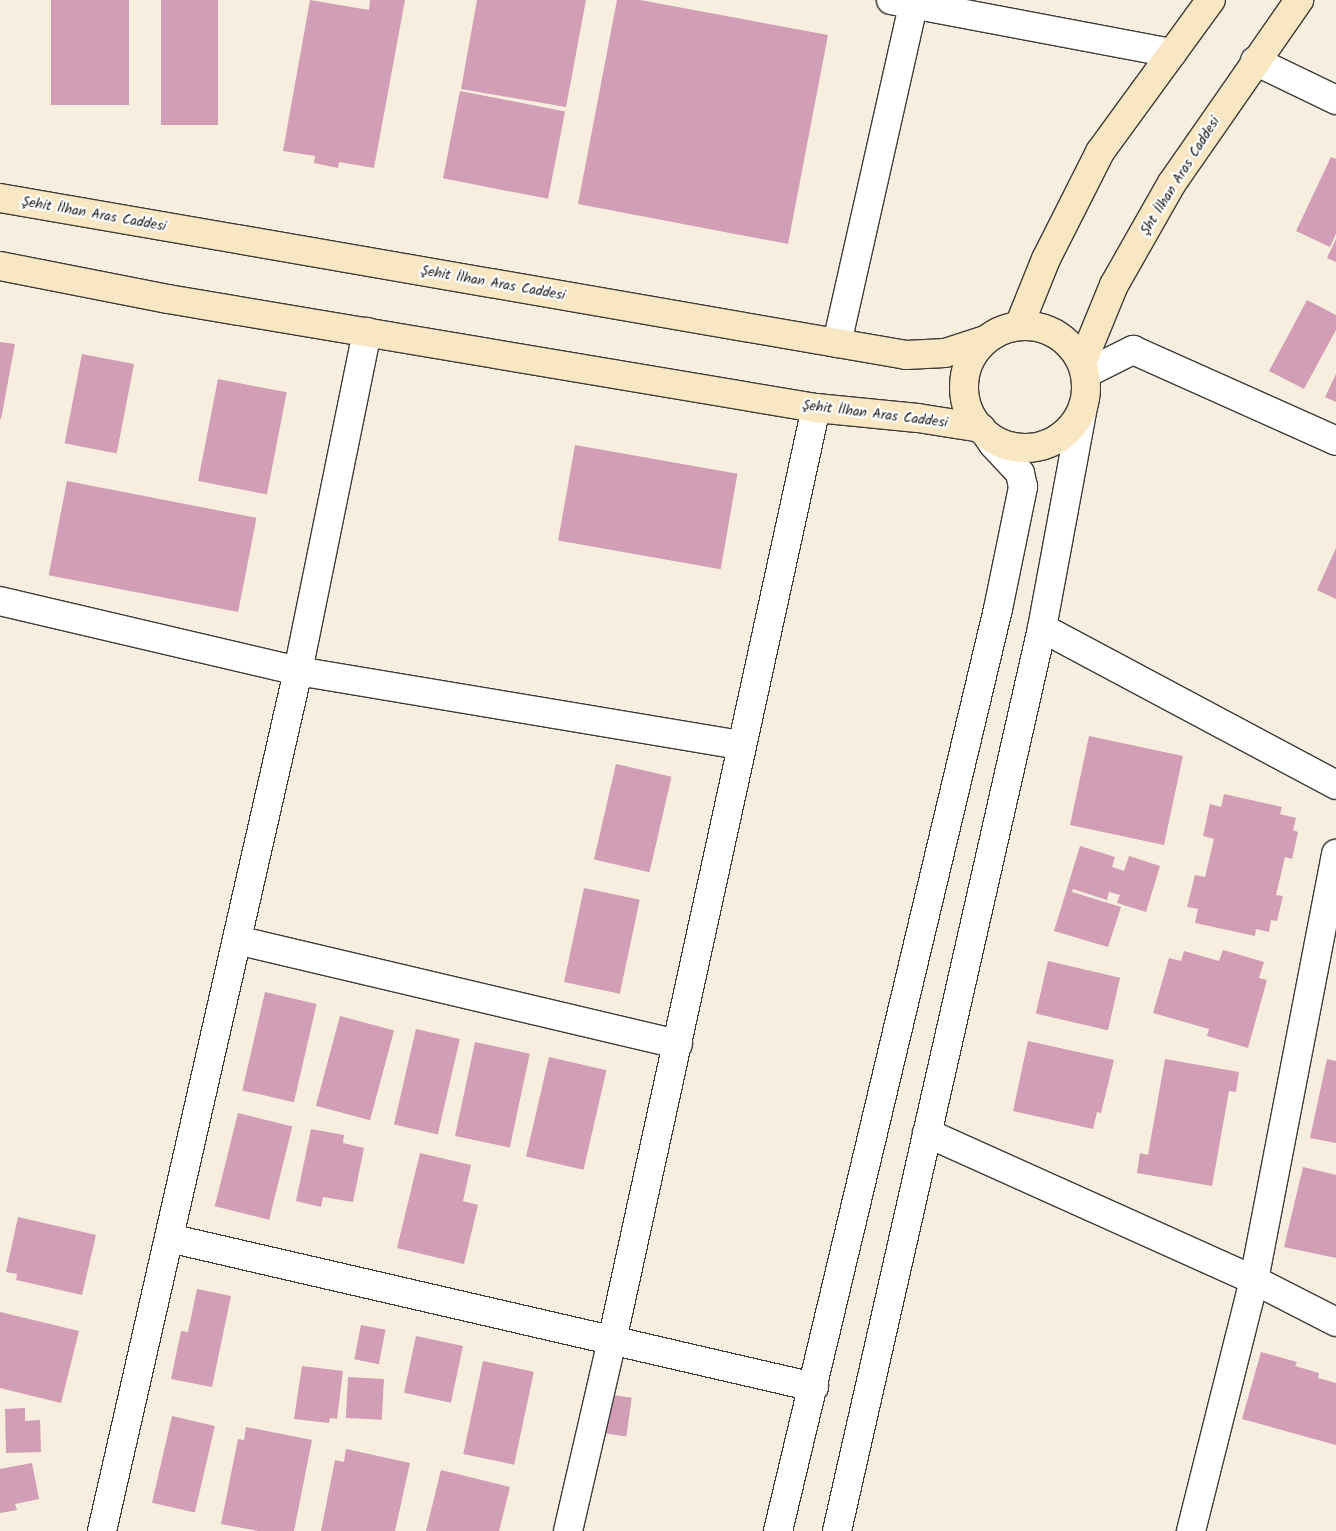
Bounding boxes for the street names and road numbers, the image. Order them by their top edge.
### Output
street label: Şht İlhan Aras Caddesi [1137,114,1223,238]
street label: Şehit İlhan Aras Caddesi [20,193,168,235]
street label: Şehit İlhan Aras Caddesi [419,262,567,304]
street label: Şehit İlhan Aras Caddesi [801,397,949,431]

